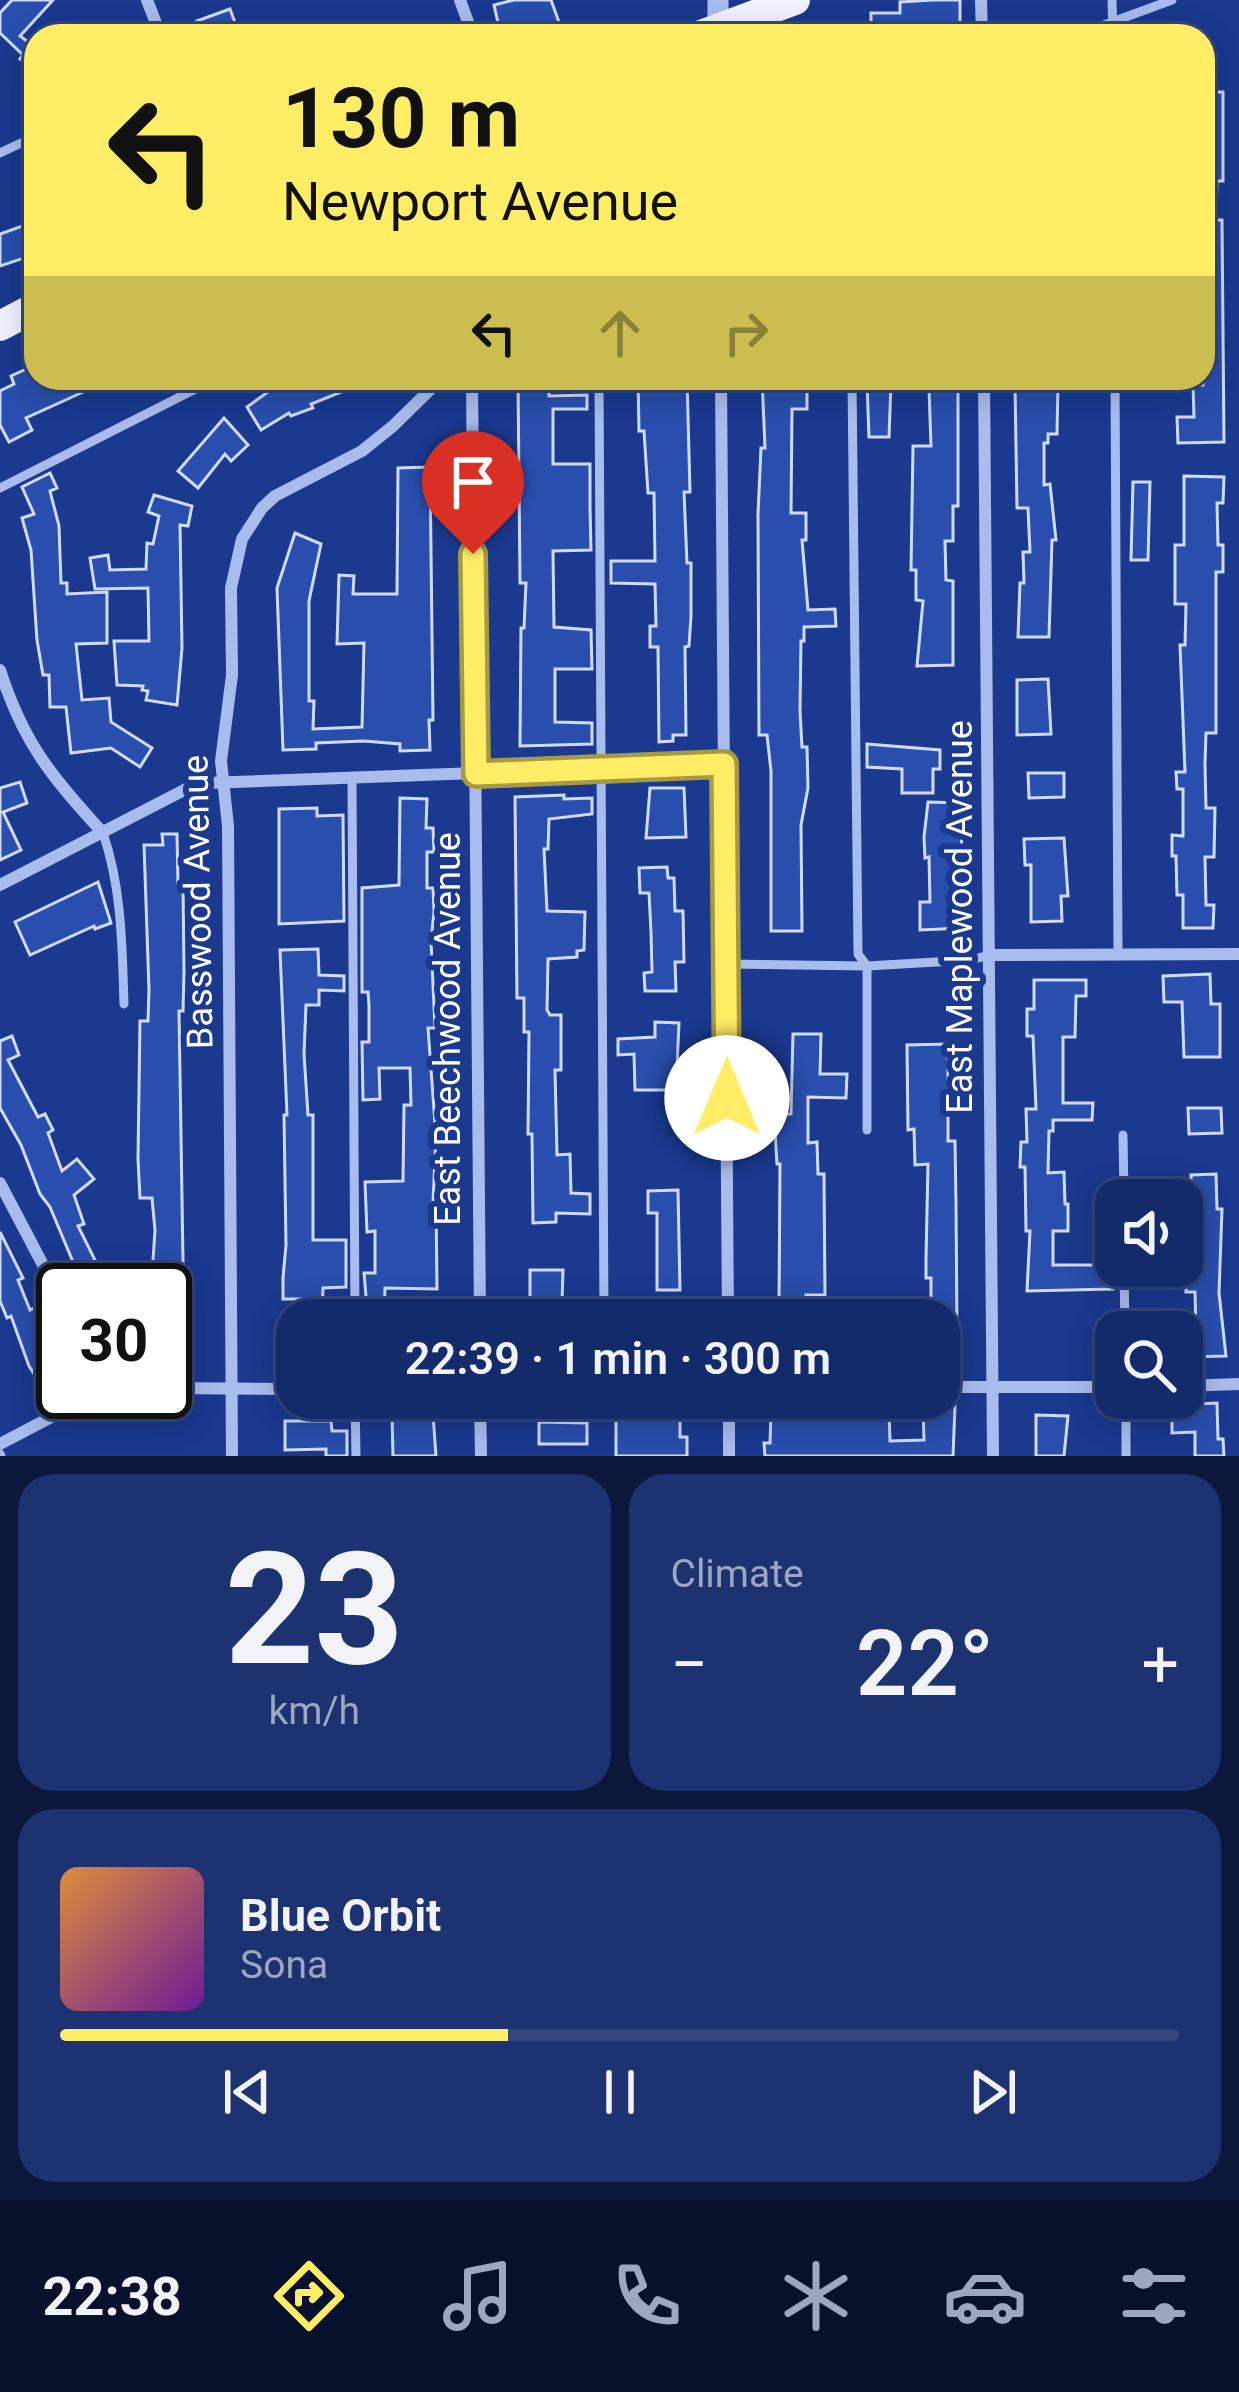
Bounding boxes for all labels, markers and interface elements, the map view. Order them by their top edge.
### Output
text: 130 m [282,69,520,168]
icon: left [84,72,240,228]
text: Newport Avenue [282,170,678,233]
icon: left [461,300,527,366]
icon: ahead [587,300,653,366]
icon: right [713,300,779,366]
pin [422,431,524,554]
icon: arrive [440,449,506,515]
street label: East Maplewood Avenue [939,720,981,1114]
street label: Basswood Avenue [174,755,222,1049]
street label: East Beechwood Avenue [427,832,469,1226]
position arrow [664,1035,790,1161]
map controls [1095,1179,1203,1419]
button: sound [1095,1179,1203,1287]
speed limit sign: 30 [36,1263,192,1419]
button: search [1095,1311,1203,1419]
text: 22:39 · 1 min · 300 m [405,1332,831,1385]
text: 23 [225,1518,404,1701]
text: Climate [671,1551,804,1597]
text: 22° [856,1612,994,1717]
text: − [671,1626,708,1703]
text: + [1142,1626,1179,1703]
text: km/h [268,1688,360,1734]
text: Blue Orbit [240,1889,441,1942]
text: Sona [240,1942,328,1988]
icon: previous [214,2059,280,2125]
icon: pause [587,2059,653,2125]
icon: next [960,2059,1026,2125]
icon: directions [267,2254,351,2338]
icon: music [436,2254,520,2338]
icon: phone [605,2254,689,2338]
icon: climate [774,2254,858,2338]
icon: car [943,2254,1027,2338]
icon: filters [1112,2254,1196,2338]
text: 22:38 [43,2265,182,2328]

